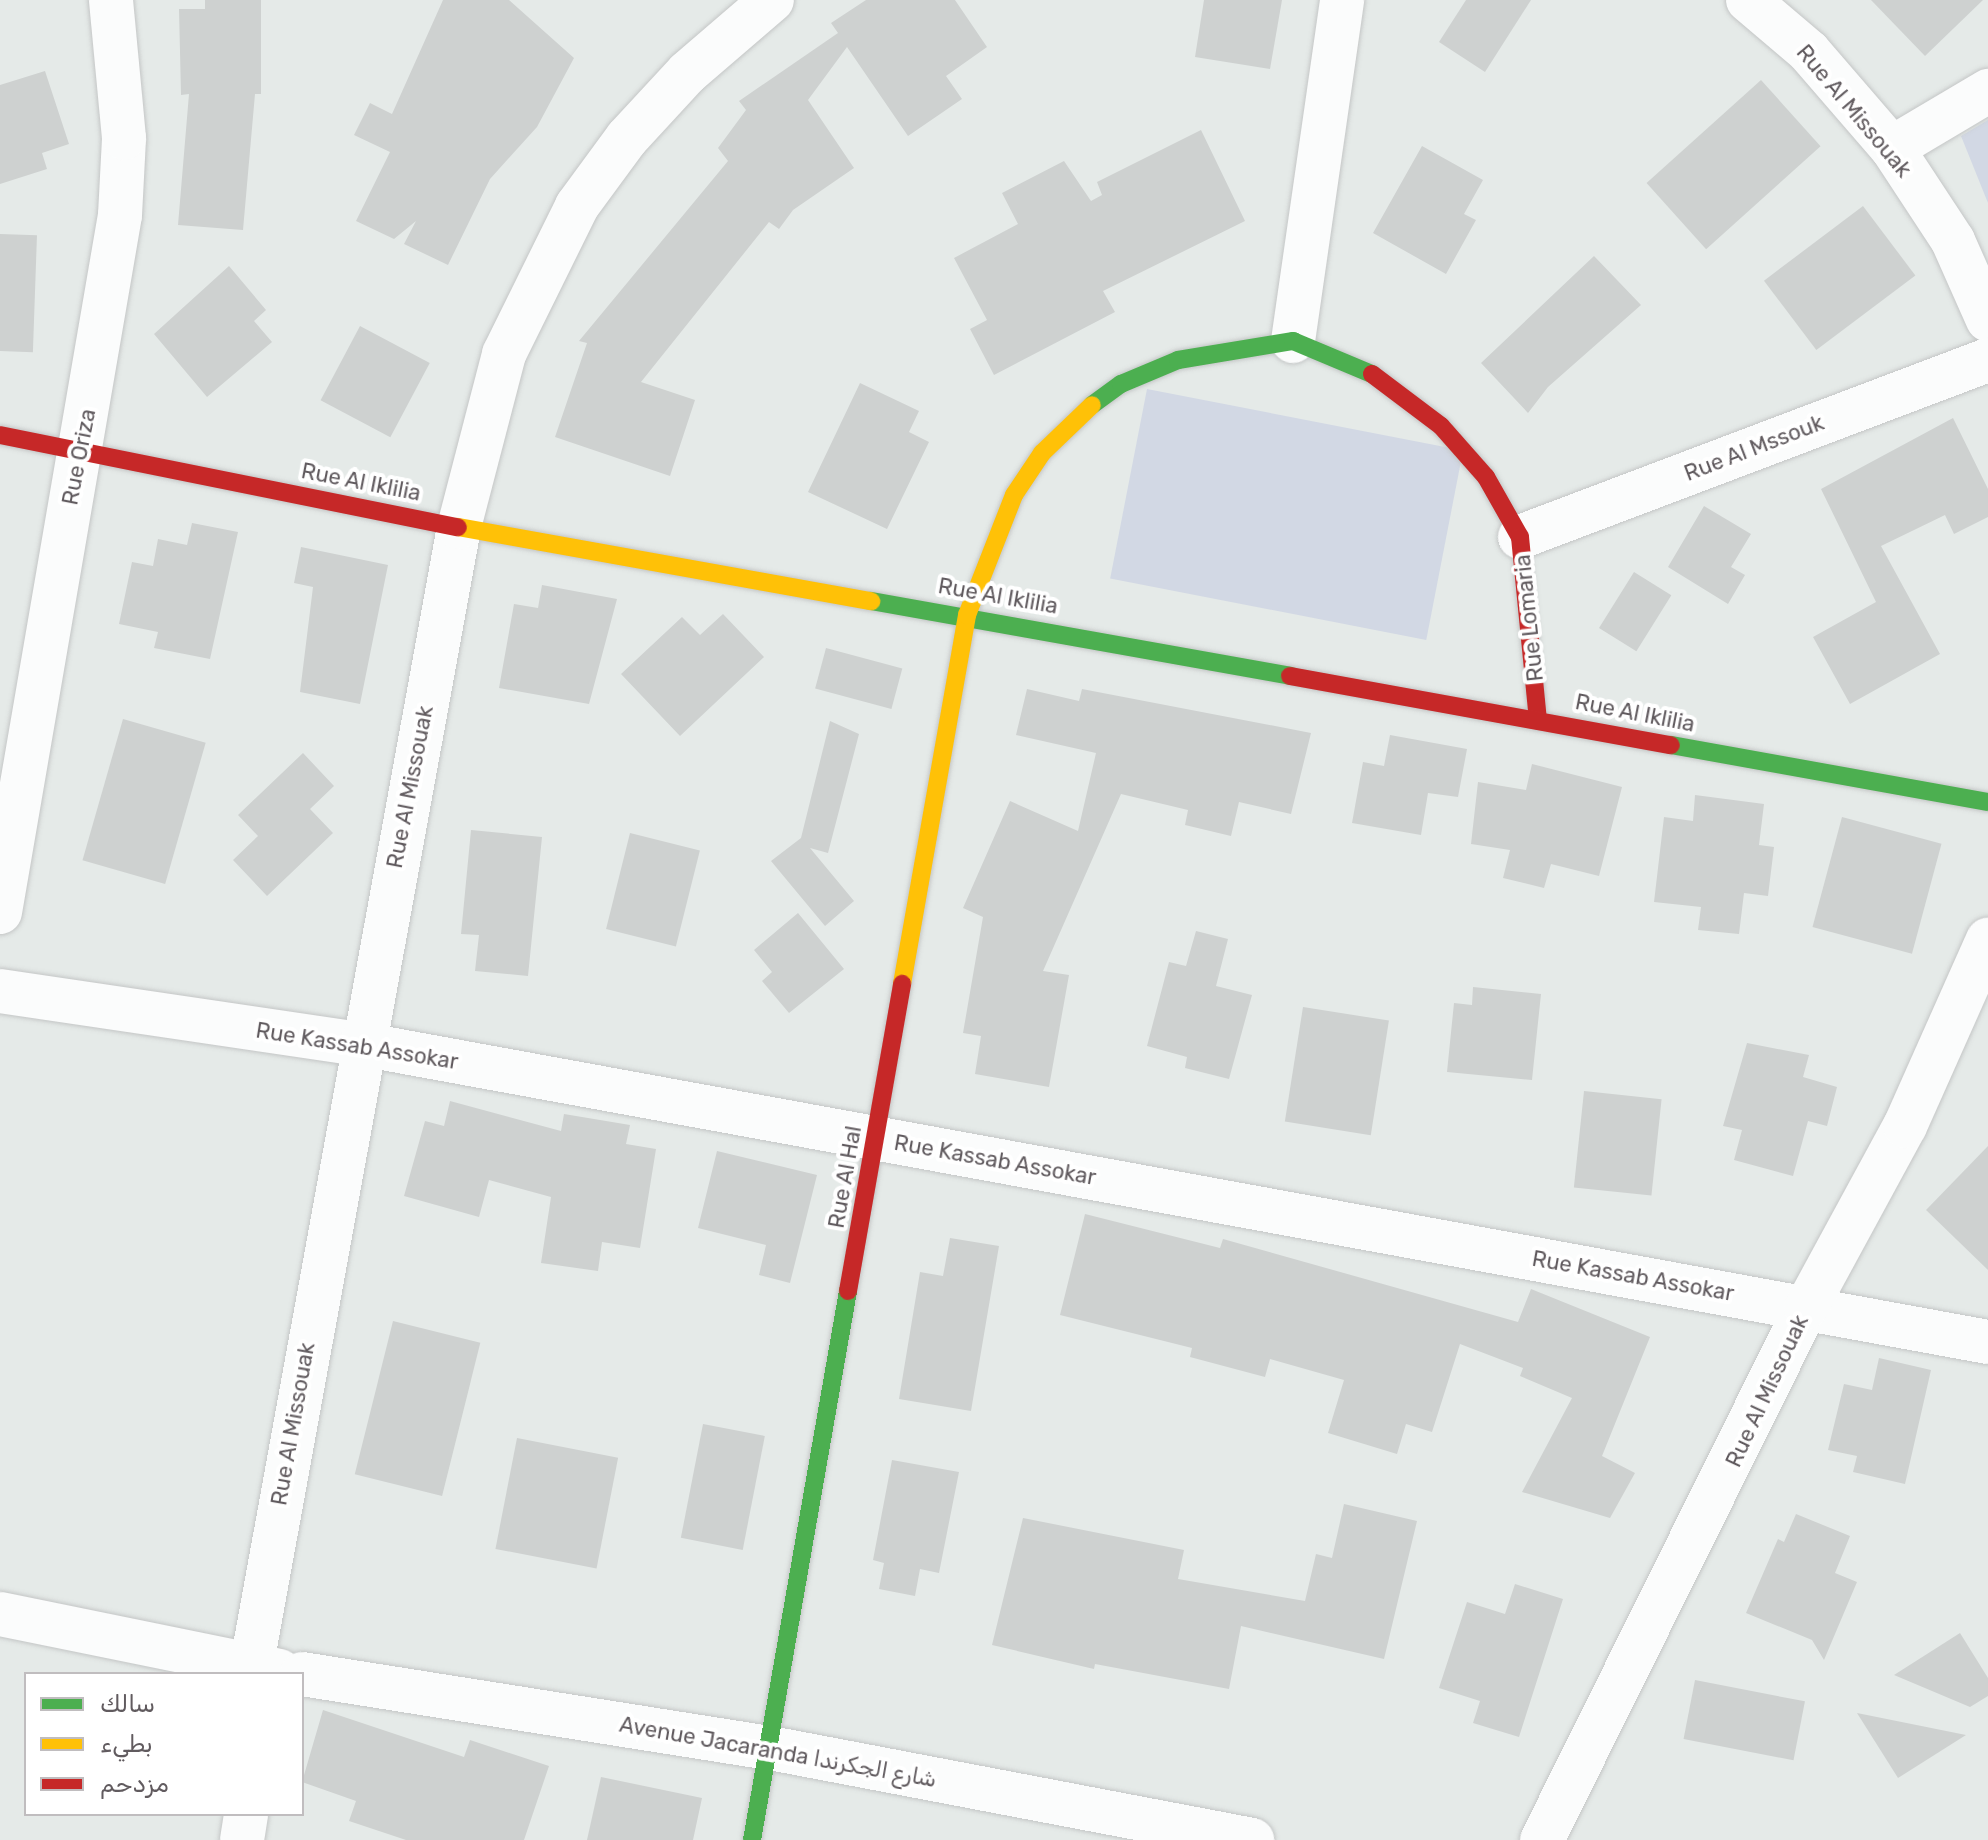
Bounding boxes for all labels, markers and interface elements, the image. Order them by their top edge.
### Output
street label: Rue Al Missouak [1791,39,1917,183]
street label: Rue Oriza [57,407,101,507]
street label: Rue Al Mssouk [1680,409,1828,487]
street label: Rue Al Iklilia [299,457,423,507]
street label: Rue Lomaria [1509,553,1549,683]
street label: Rue Al Iklilia [936,572,1060,620]
street label: Rue Al Iklilia [1573,688,1697,738]
street label: Rue Al Missouak [381,703,439,871]
street label: Rue Kassab Assokar [254,1017,460,1075]
street label: Rue Al Hal [823,1123,867,1231]
street label: Rue Kassab Assokar [892,1129,1098,1191]
street label: Rue Kassab Assokar [1530,1245,1736,1307]
street label: Rue Al Missouak [1720,1310,1814,1472]
street label: Rue Al Missouak [266,1340,320,1508]
legend [24,1672,304,1816]
text: سالك [100,1690,155,1718]
street label: Avenue Jacaranda شارع الجكرندا [617,1711,939,1793]
text: بطيء [100,1730,153,1758]
text: مزدحم [100,1770,169,1798]

